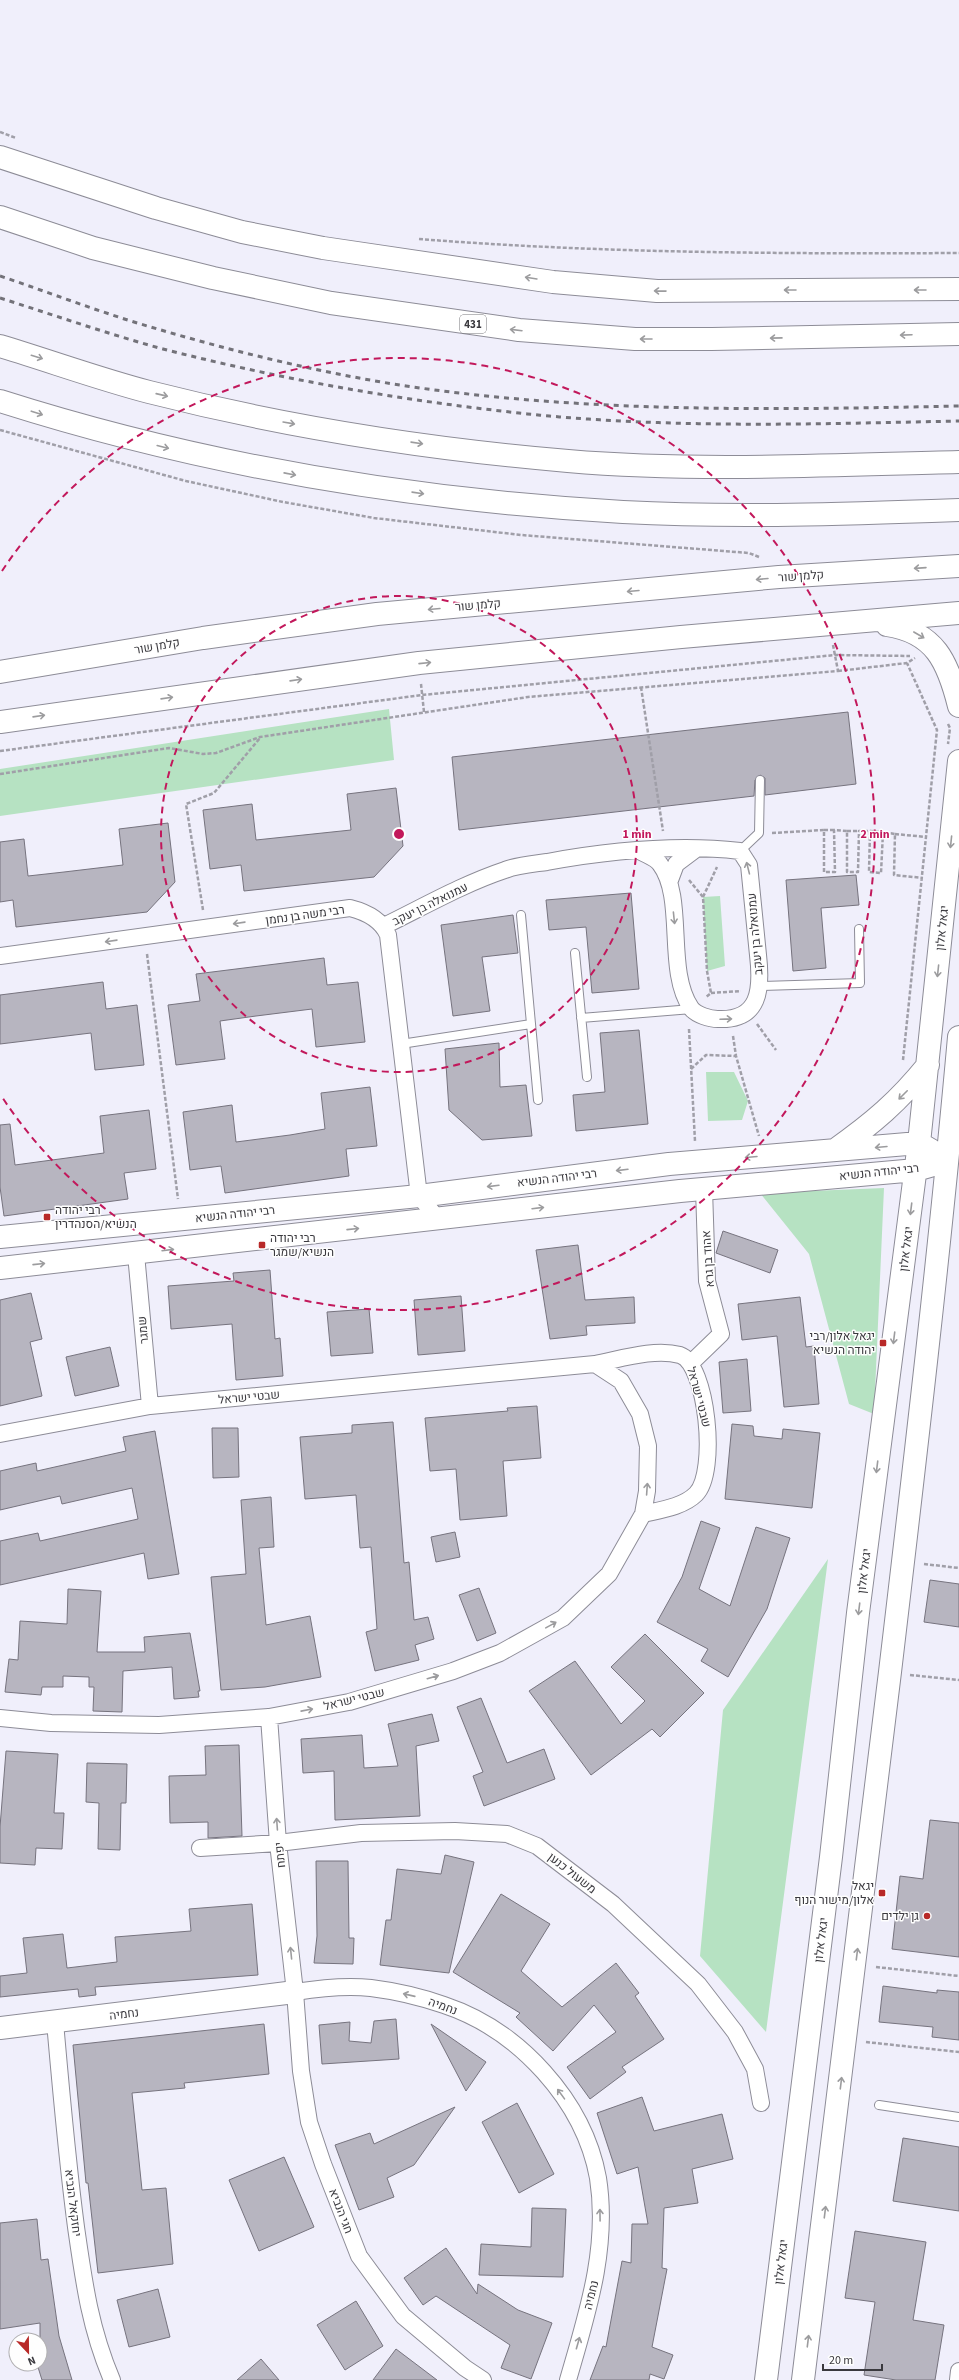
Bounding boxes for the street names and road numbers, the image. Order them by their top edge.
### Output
road number: 431 [460,315,486,333]
street label: קלמן שור [777,566,825,587]
street label: קלמן שור [454,595,502,616]
street label: קלמן שור [133,634,181,659]
street label: עמנואלה בן יעקב [390,879,471,930]
street label: עמנואלה בן יעקב [743,892,768,976]
street label: רבי משה בן נחמן [264,902,346,929]
street label: יגאל אלון [932,905,953,952]
street label: רבי יהודה הנשיא [838,1160,920,1185]
street label: רבי יהודה הנשיא [516,1165,598,1192]
street label: רבי יהודה הנשיא [194,1202,276,1227]
street label: יגאל אלון [895,1225,918,1273]
street label: אהוד בן גרא [698,1229,719,1288]
street label: שמגר [134,1315,153,1344]
street label: שבטי ישראל [682,1365,715,1429]
street label: שבטי ישראל [217,1386,281,1409]
street label: יגאל אלון [853,1547,876,1595]
street label: שבטי ישראל [322,1684,386,1715]
street label: יפתח [271,1841,290,1869]
street label: משעול כנען [544,1849,600,1898]
street label: יגאל אלון [810,1916,833,1964]
street label: נחמיה [426,1993,460,2020]
street label: נחמיה [108,2004,140,2025]
street label: יחזקאל הנביא [60,2168,85,2238]
street label: חגי הנביא [324,2186,357,2236]
street label: יגאל אלון [770,2238,793,2286]
street label: נחמיה [580,2279,603,2312]

